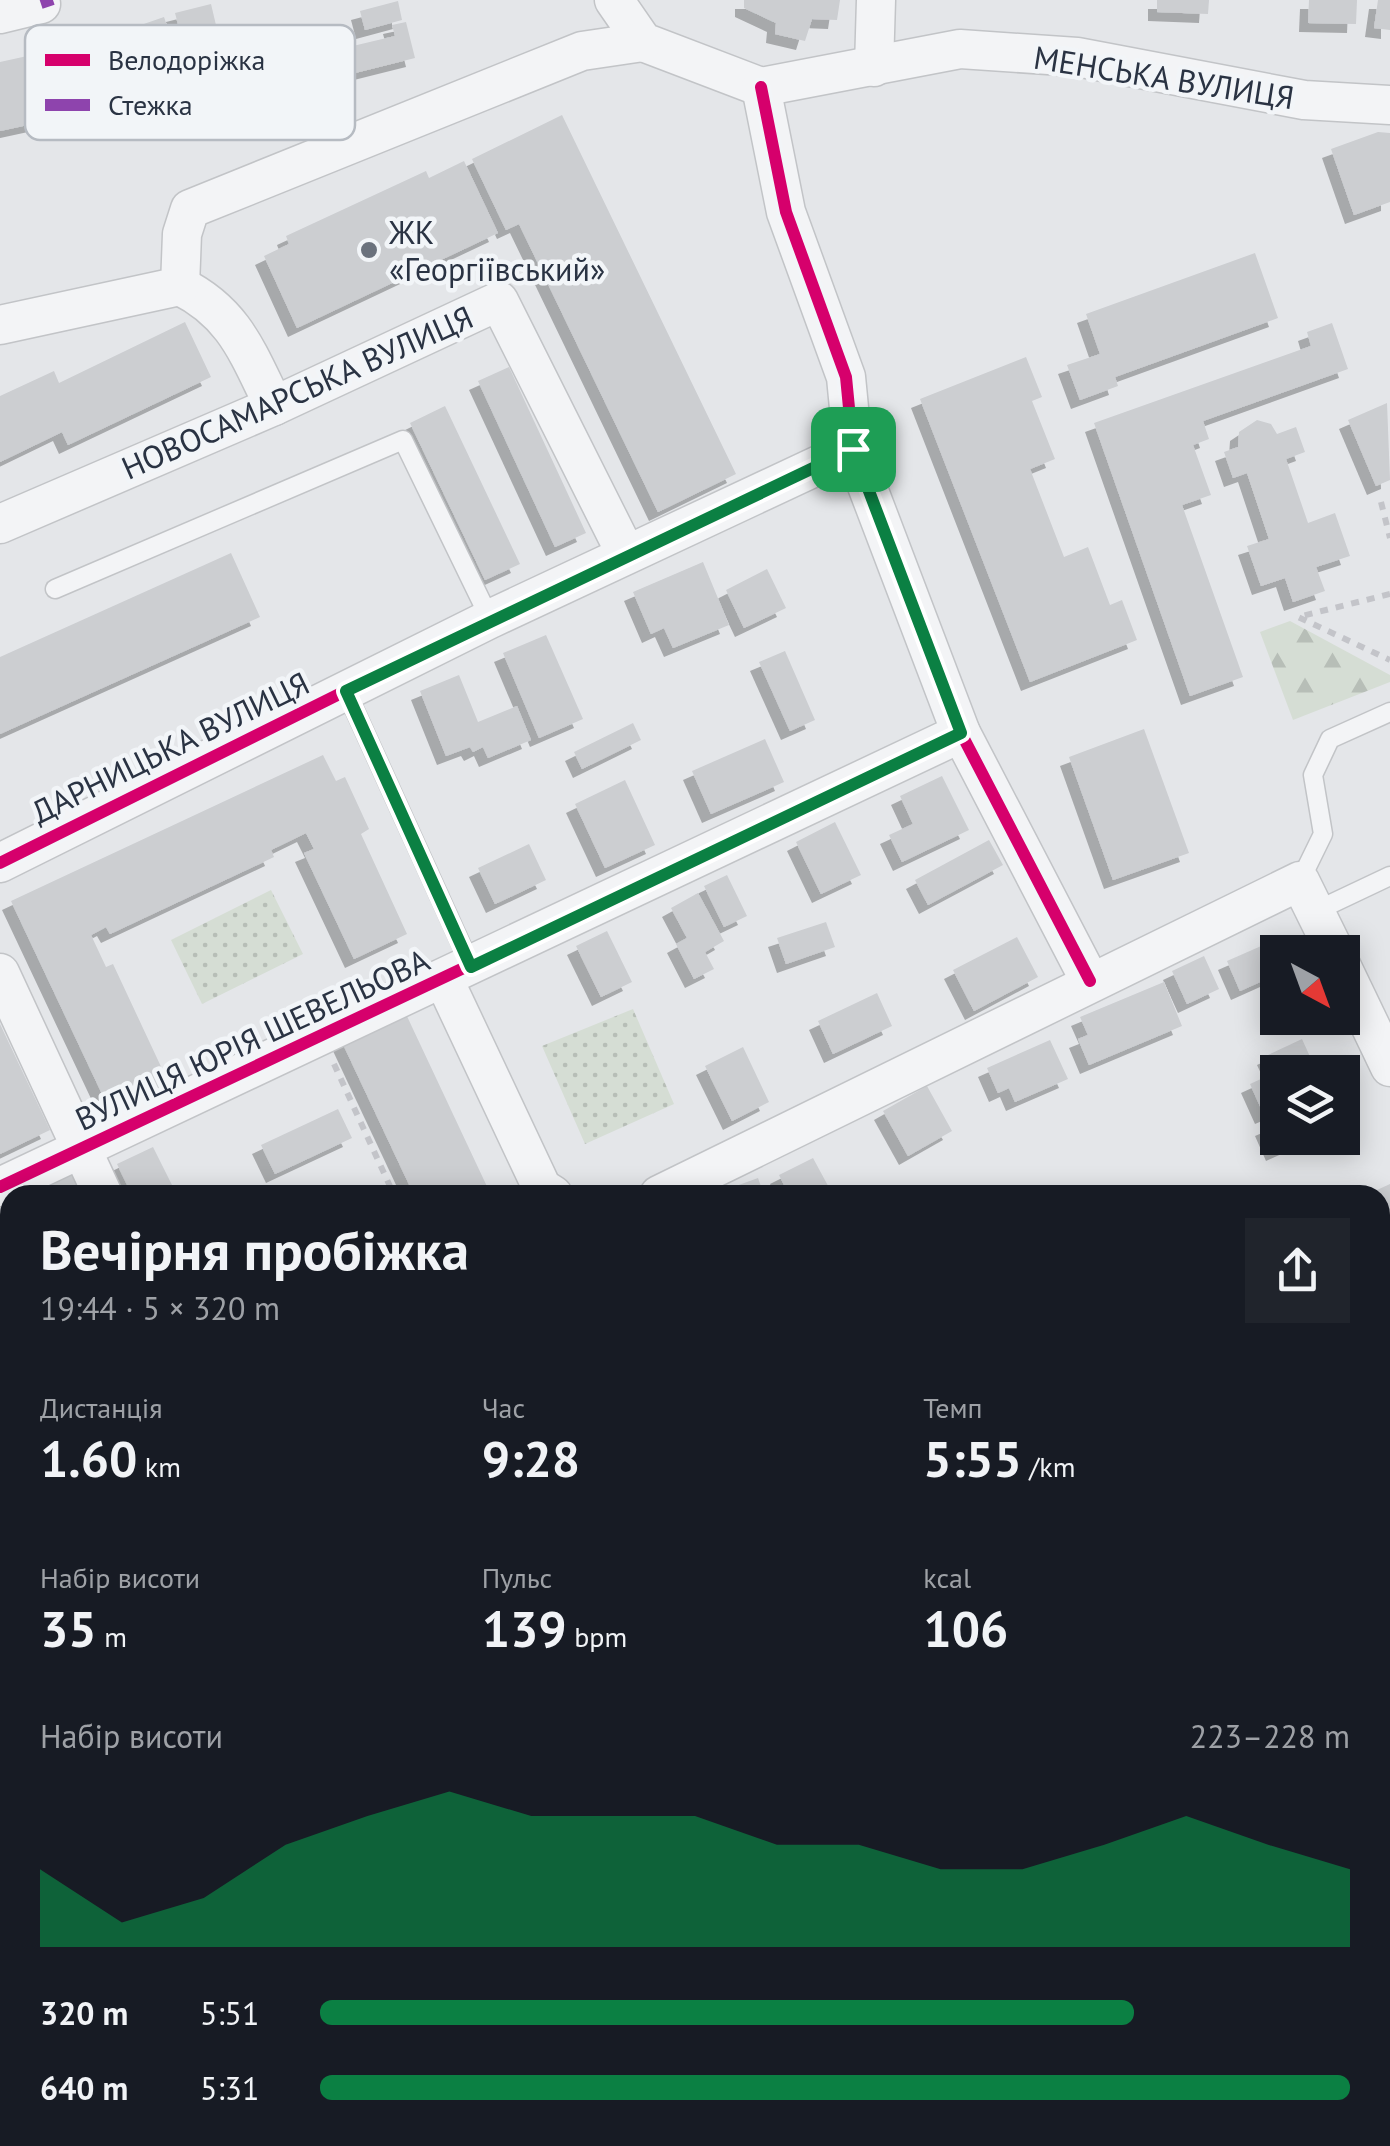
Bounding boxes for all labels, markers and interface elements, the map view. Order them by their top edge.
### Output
legend [25,25,355,140]
street label: МЕНСЬКА ВУЛИЦЯ [1031,36,1297,118]
text: Велодоріжка [108,41,265,78]
text: Стежка [108,86,193,123]
place label: ЖК «Георгіївський» [388,211,605,290]
marker: ЖК «Георгіївський» [358,239,380,261]
street label: НОВОСАМАРСЬКА ВУЛИЦЯ [115,295,479,489]
pin [811,407,896,492]
icon: arrive [826,422,881,477]
street label: ДАРНИЦЬКА ВУЛИЦЯ [24,662,316,832]
north arrow [1260,935,1360,1035]
map controls [1260,935,1360,1155]
street label: ВУЛИЦЯ ЮРІЯ ШЕВЕЛЬОВА [68,938,436,1140]
button: layers [1260,1055,1360,1155]
text: Вечірня пробіжка [40,1214,469,1285]
button: share [1245,1218,1350,1323]
text: 19:44 · 5 × 320 m [40,1287,280,1329]
text: Дистанція [40,1389,163,1426]
text: Час [482,1389,525,1426]
text: Темп [923,1389,983,1426]
text: 1.60 [40,1426,137,1491]
text: 9:28 [482,1426,580,1491]
text: 5:55 [923,1426,1022,1491]
text: km [137,1448,181,1485]
text: /km [1022,1448,1075,1485]
text: Набір висоти [40,1559,200,1596]
text: Пульс [482,1559,552,1596]
text: kcal [923,1559,971,1596]
text: 35 [40,1596,97,1661]
text: 139 [482,1596,567,1661]
text: 106 [923,1596,1008,1661]
text: m [97,1618,127,1655]
text: bpm [567,1618,627,1655]
text: Набір висоти [40,1715,223,1757]
text: 223–228 m [1190,1715,1350,1757]
text: 320 m [40,1992,128,2034]
text: 5:51 [200,1992,259,2034]
text: 640 m [40,2067,128,2109]
text: 5:31 [200,2067,259,2109]

